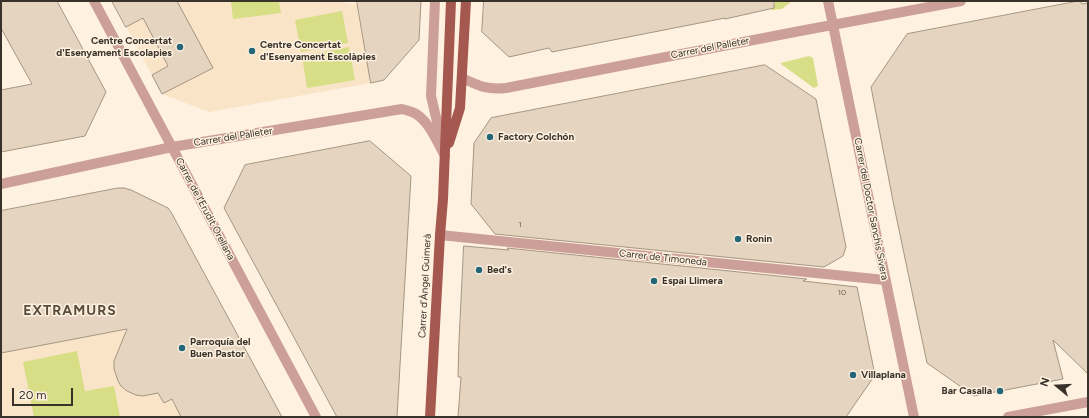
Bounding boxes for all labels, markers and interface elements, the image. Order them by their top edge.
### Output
place label: Centre Concertat d'Esenyament Escolapies [56,35,172,58]
street label: Carrer del Palleter [670,35,750,61]
place label: Centre Concertat d'Esenyament Escolàpies [260,39,376,62]
marker: Centre Concertat d'Esenyament Escolapies [175,42,185,52]
marker: Centre Concertat d'Esenyament Escolàpies [247,46,257,56]
street label: Carrer del Palleter [193,125,273,149]
place label: Factory Colchón [498,131,574,143]
marker: Factory Colchón [485,132,495,142]
street label: Carrer del Doctor Sanchís Sivera [851,137,891,281]
street label: Carrer de l’Erudit Orellana [173,156,237,262]
house number: 1 [518,220,522,230]
street label: Carrer d'Àngel Guimerà [416,233,434,339]
place label: Ronin [746,233,772,245]
marker: Ronin [733,234,743,244]
street label: Carrer de Timoneda [618,247,708,269]
place label: Bed's [487,264,512,276]
marker: Bed's [474,265,484,275]
place label: Espai Llimera [662,275,723,287]
marker: Espai Llimera [649,276,659,286]
house number: 10 [838,288,846,298]
district label: EXTRAMURS [23,303,117,319]
place label: Parroquía del Buen Pastor [190,336,251,360]
marker: Parroquía del Buen Pastor [177,343,187,353]
north arrow [1037,366,1077,406]
place label: Villaplana [861,369,906,381]
marker: Villaplana [848,370,858,380]
text: N [1038,376,1053,388]
scale bar [14,380,75,406]
place label: Bar Casalla [942,385,992,397]
marker: Bar Casalla [995,386,1005,396]
text: 20 m [19,388,47,402]

